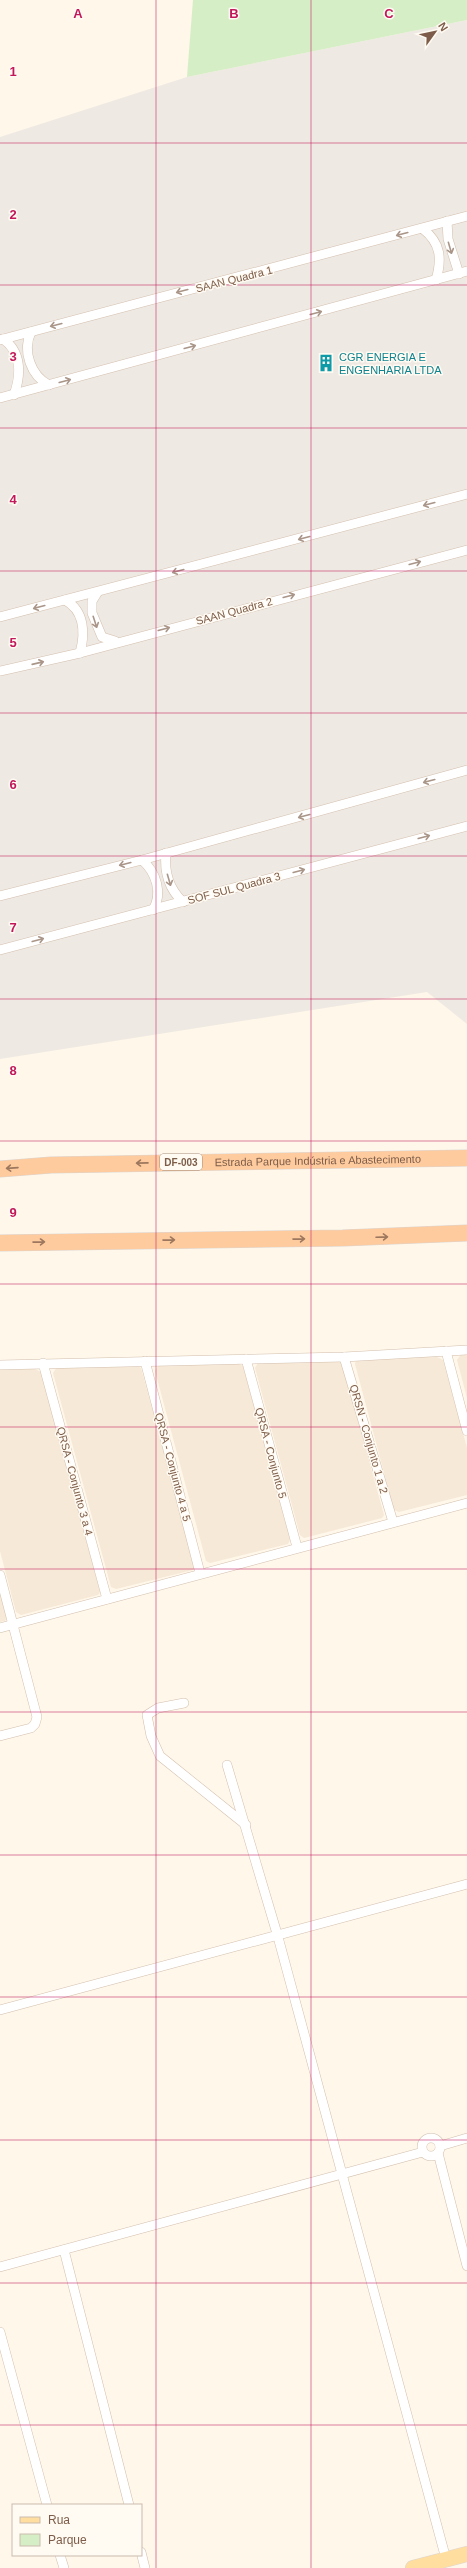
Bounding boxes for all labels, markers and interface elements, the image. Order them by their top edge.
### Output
text: A [73,6,83,21]
text: B [229,6,239,21]
text: C [384,6,394,21]
north arrow [415,12,455,52]
text: N [436,20,451,33]
text: 1 [9,64,17,79]
text: 2 [9,207,17,222]
one-way arrow [396,231,409,238]
one-way arrow [447,241,454,254]
street label: SAAN Quadra 1 [194,264,274,294]
one-way arrow [176,288,189,296]
one-way arrow [309,308,322,316]
one-way arrow [50,322,63,330]
one-way arrow [183,343,196,350]
text: 3 [9,349,17,364]
place label: CGR ENERGIA E ENGENHARIA LTDA [339,351,442,376]
building icon: CGR ENERGIA E ENGENHARIA LTDA [316,353,336,373]
one-way arrow [58,377,71,384]
text: 4 [9,492,17,507]
one-way arrow [423,501,436,508]
one-way arrow [297,534,310,542]
one-way arrow [408,559,421,567]
one-way arrow [172,568,185,575]
one-way arrow [283,592,296,599]
street label: SAAN Quadra 2 [194,595,274,627]
one-way arrow [32,604,45,612]
one-way arrow [92,615,99,628]
one-way arrow [157,625,170,632]
text: 5 [9,635,17,650]
one-way arrow [31,658,44,666]
text: 6 [9,777,17,792]
one-way arrow [423,778,436,785]
one-way arrow [298,812,311,820]
one-way arrow [417,833,430,840]
one-way arrow [118,861,131,868]
one-way arrow [292,867,305,874]
street label: SOF SUL Quadra 3 [186,870,282,906]
one-way arrow [166,873,173,886]
text: 7 [9,920,17,935]
one-way arrow [31,936,44,943]
text: 8 [9,1063,17,1078]
street label: Estrada Parque Indústria e Abastecimento [215,1153,421,1168]
road number: DF-003 [160,1154,202,1170]
one-way arrow [136,1159,149,1167]
one-way arrow [6,1165,19,1172]
text: 9 [9,1205,17,1220]
one-way arrow [375,1233,388,1240]
one-way arrow [292,1235,305,1243]
one-way arrow [162,1236,175,1244]
one-way arrow [32,1238,45,1246]
street label: QRSN - Conjunto 1 a 2 [348,1383,390,1495]
street label: QRSA - Conjunto 5 [253,1406,289,1500]
street label: QRSA - Conjunto 4 a 5 [153,1411,193,1523]
street label: QRSA - Conjunto 3 a 4 [55,1425,95,1537]
legend [12,2504,142,2556]
text: Rua [48,2513,70,2527]
text: Parque [48,2533,87,2547]

